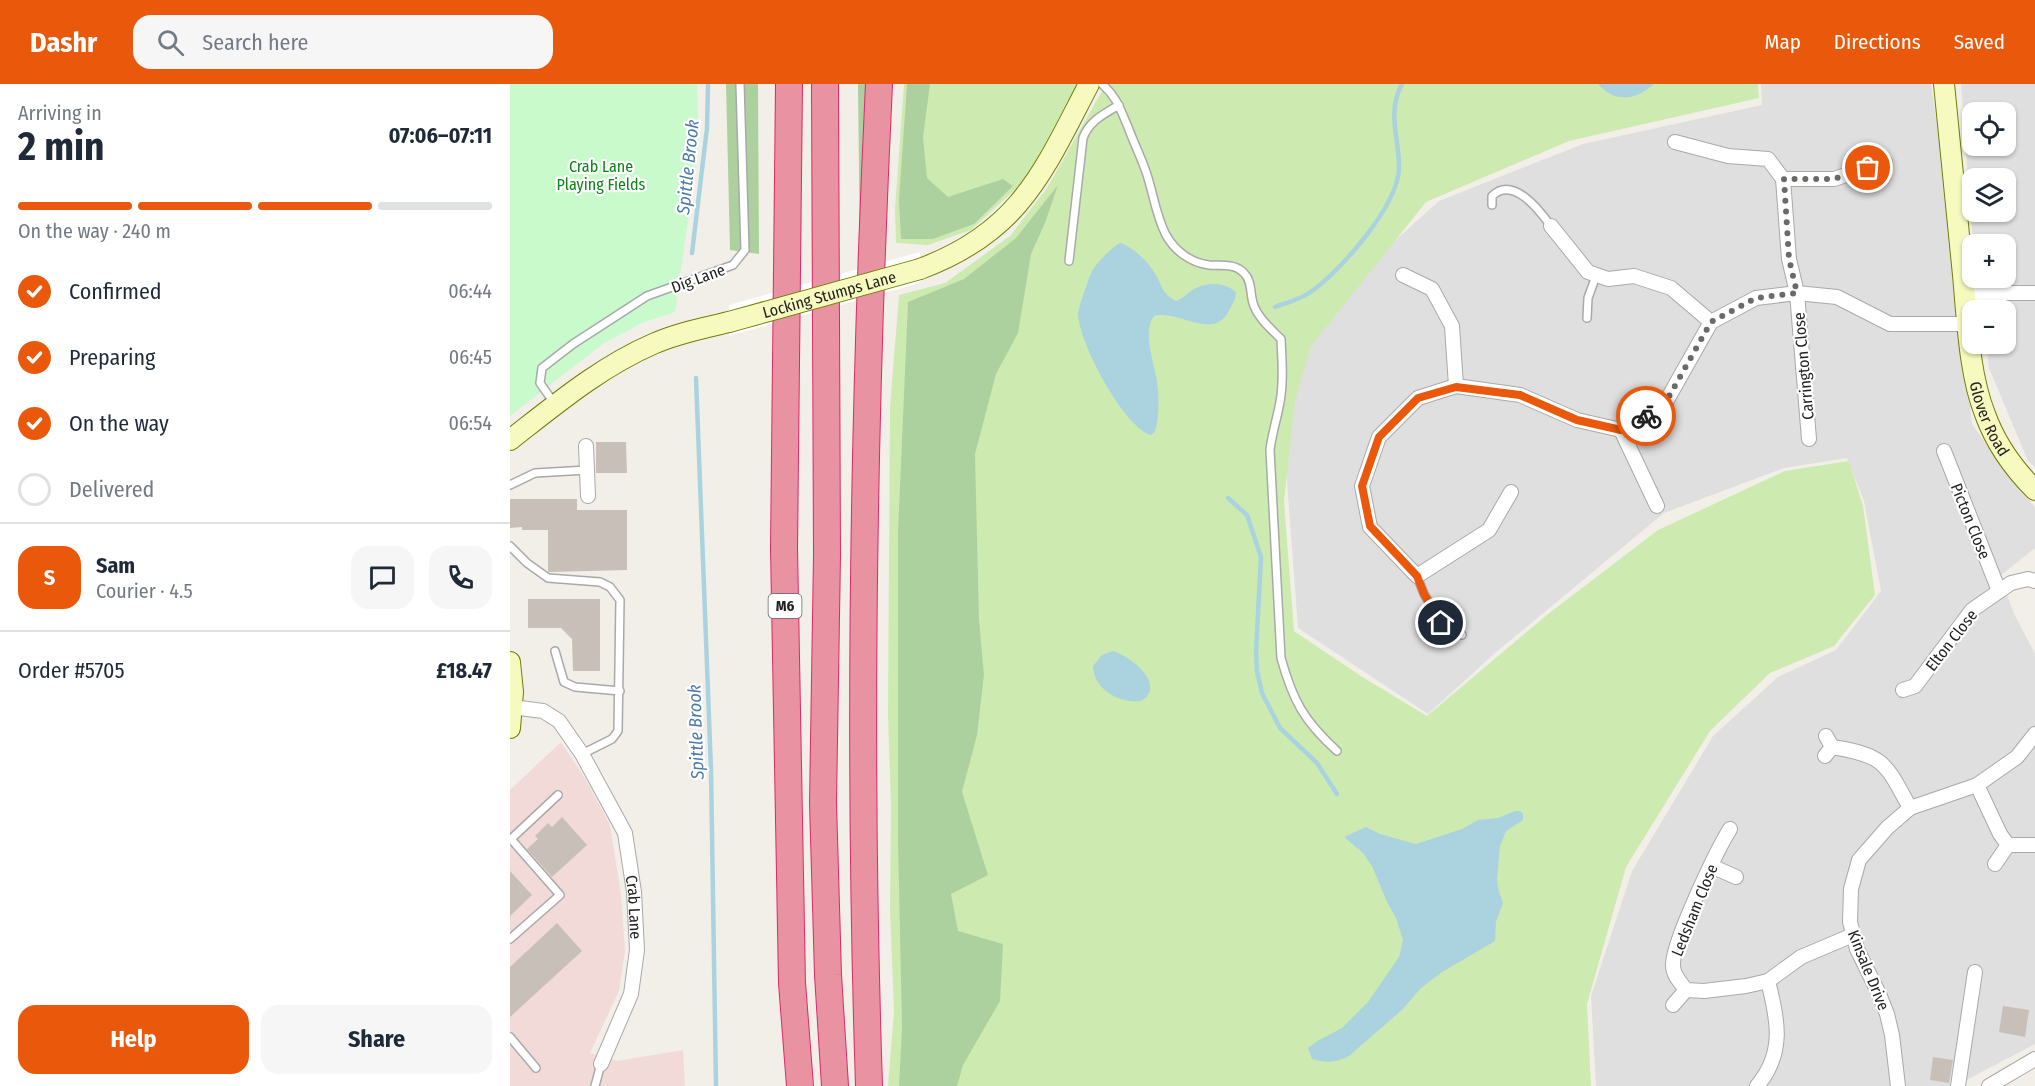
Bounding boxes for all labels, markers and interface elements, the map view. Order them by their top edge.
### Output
search box [133,15,553,69]
text: Dashr [30,26,97,59]
icon: search [154,26,187,59]
text: Search here [202,29,308,56]
text: Map [1764,29,1801,55]
text: Directions [1834,29,1921,55]
text: Saved [1954,29,2005,55]
text: Arriving in [18,101,102,125]
map controls [1962,102,2016,354]
button: locate [1962,102,2016,156]
water label: Spittle Brook [672,118,704,216]
text: 07:06–07:11 [389,122,492,149]
text: 2 min [18,124,104,170]
pin [1842,142,1893,193]
icon: bag [1851,151,1884,184]
park label: Crab Lane Playing Fields [557,157,646,194]
button: layers [1962,168,2016,222]
text: On the way · 240 m [18,219,171,243]
button: + [1962,234,2016,288]
street label: Dig Lane [669,260,728,297]
street label: Locking Stumps Lane [761,267,898,322]
icon: check [18,275,51,308]
text: Confirmed [69,278,162,305]
text: 06:44 [448,279,492,303]
button: − [1962,300,2016,354]
street label: Carrington Close [1789,311,1818,420]
icon: check [18,341,51,374]
text: Preparing [69,344,155,371]
text: 06:45 [449,345,492,369]
street label: Glover Road [1966,380,2013,460]
courier [1616,386,1676,446]
icon: bike [1630,400,1663,433]
icon: check [18,407,51,440]
text: On the way [69,410,169,437]
text: 06:54 [448,411,492,435]
text: Delivered [69,476,154,503]
street label: Picton Close [1947,480,1994,562]
button: chat [351,546,414,609]
button: phone [429,546,492,609]
text: Sam [96,552,135,579]
text: S [44,564,55,591]
text: Courier · 4.5 [96,579,193,603]
road number: M6 [768,594,802,618]
pin [1415,597,1466,648]
icon: home [1424,606,1457,639]
street label: Elton Close [1922,606,1981,675]
text: Order #5705 [18,657,125,684]
text: £18.47 [436,657,492,684]
water label: Spittle Brook [683,684,709,781]
street label: Ledsham Close [1667,861,1722,959]
street label: Crab Lane [622,874,645,940]
street label: Kinsale Drive [1844,927,1893,1013]
button: Help [18,1005,249,1074]
button: Share [261,1005,492,1074]

